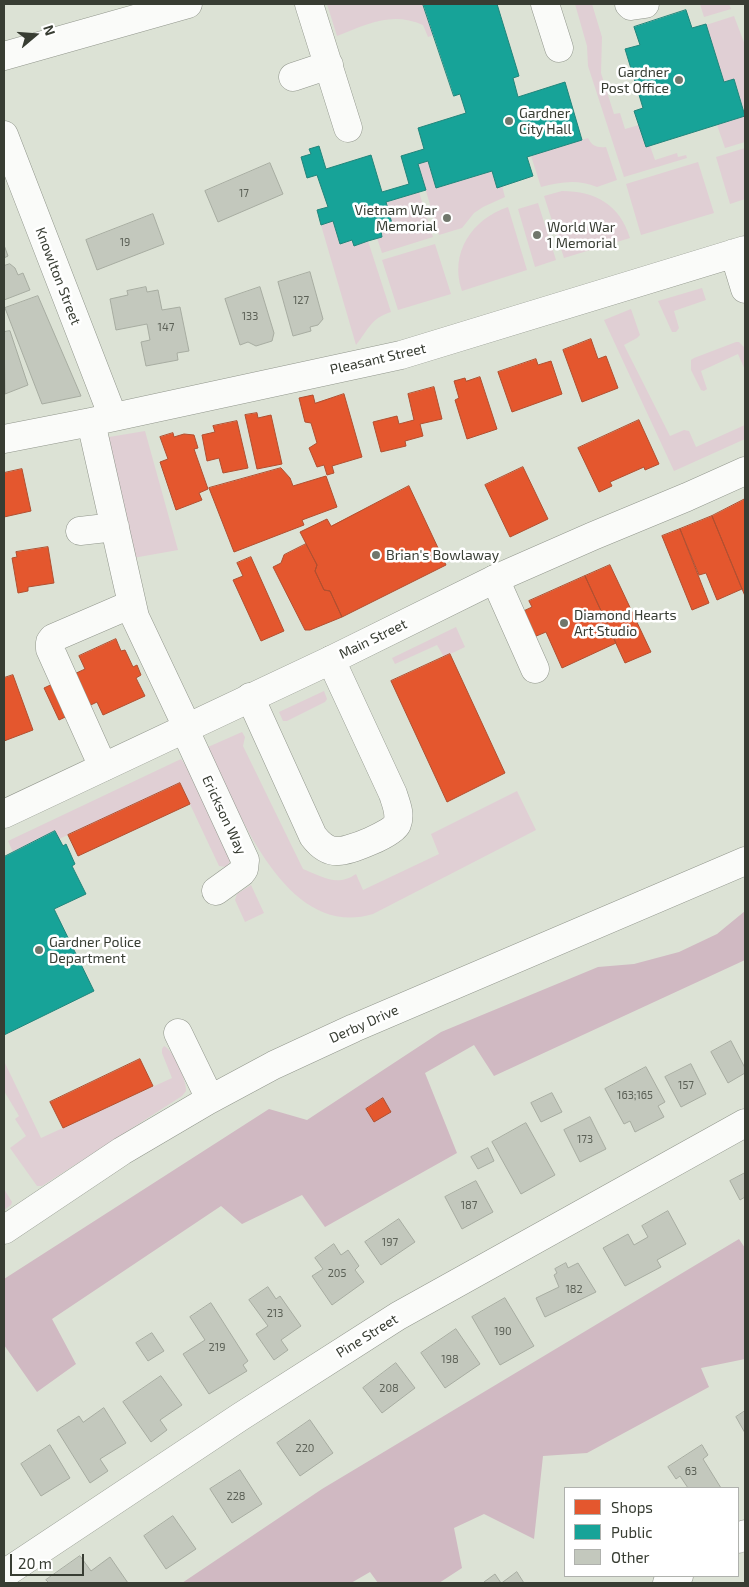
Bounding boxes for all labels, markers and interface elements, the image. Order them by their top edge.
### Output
north arrow [10,10,60,60]
text: N [40,23,59,38]
place label: Gardner Post Office [601,64,669,96]
marker: Gardner Post Office [673,74,685,86]
place label: Gardner City Hall [519,105,572,138]
marker: Gardner City Hall [503,115,515,127]
house number: 17 [239,186,249,200]
place label: Vietnam War Memorial [355,202,437,234]
marker: Vietnam War Memorial [441,212,453,224]
place label: World War 1 Memorial [547,219,617,252]
street label: Knowlton Street [32,225,84,327]
marker: World War 1 Memorial [531,229,543,241]
house number: 19 [120,235,130,249]
house number: 127 [293,293,309,307]
house number: 133 [242,309,258,323]
house number: 147 [158,320,174,334]
street label: Pleasant Street [328,340,428,378]
place label: Brian's Bowlaway [386,547,499,563]
marker: Brian's Bowlaway [370,549,382,561]
place label: Diamond Hearts Art Studio [574,607,677,640]
street label: Main Street [336,615,410,663]
marker: Diamond Hearts Art Studio [558,617,570,629]
street label: Erickson Way [198,773,250,857]
place label: Gardner Police Department [49,934,141,966]
marker: Gardner Police Department [33,944,45,956]
street label: Derby Drive [327,1001,401,1047]
house number: 157 [678,1078,694,1092]
house number: 163;165 [617,1088,653,1102]
house number: 173 [577,1132,593,1146]
house number: 187 [461,1198,477,1212]
house number: 197 [382,1235,398,1249]
house number: 205 [328,1266,346,1280]
house number: 182 [565,1282,583,1296]
house number: 213 [267,1306,283,1320]
street label: Pine Street [333,1310,401,1362]
house number: 190 [494,1324,512,1338]
house number: 219 [209,1340,225,1354]
house number: 198 [441,1352,459,1366]
house number: 208 [379,1381,399,1395]
house number: 220 [296,1441,314,1455]
house number: 63 [685,1464,697,1478]
legend [564,1487,739,1577]
house number: 228 [226,1489,246,1503]
text: Shops [611,1498,653,1516]
text: Public [611,1523,652,1541]
scale bar [12,1544,86,1576]
text: Other [611,1548,650,1566]
text: 20 m [18,1554,52,1572]

